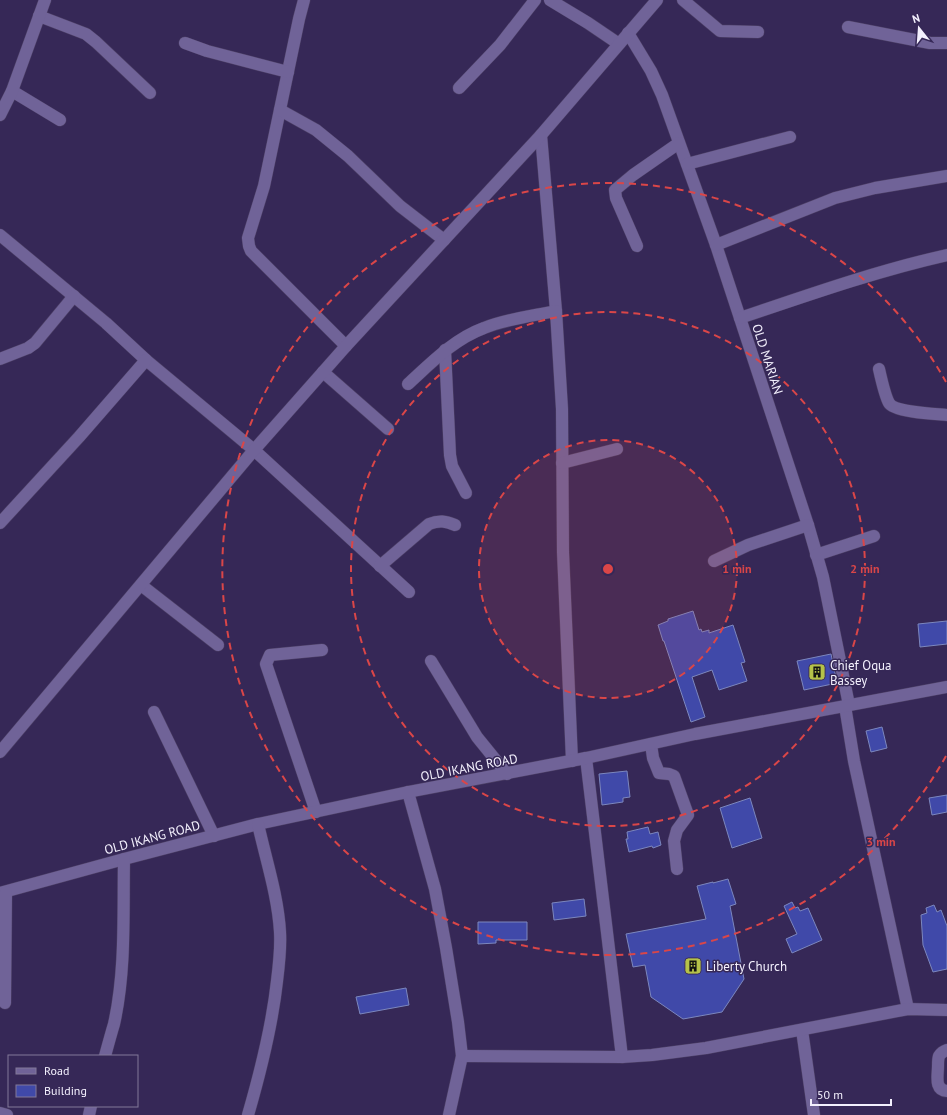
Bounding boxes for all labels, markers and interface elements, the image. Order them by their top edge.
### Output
north arrow [899,8,939,48]
text: N [911,11,922,26]
street label: OLD MARIAN [748,322,787,397]
text: 1 min [722,561,752,576]
text: 2 min [850,561,880,576]
centre of rings [601,562,615,576]
place label: Chief Oqua Bassey [830,657,892,689]
building icon: Chief Oqua Bassey [807,662,827,682]
street label: OLD IKANG ROAD [419,750,519,785]
street label: OLD IKANG ROAD [102,817,202,858]
text: 3 min [866,834,896,849]
building icon: Liberty Church [683,956,703,976]
place label: Liberty Church [706,958,787,975]
legend [8,1055,138,1107]
text: Road [44,1063,69,1078]
scale bar [811,1081,891,1107]
text: Building [44,1083,87,1098]
text: 50 m [817,1087,843,1102]

